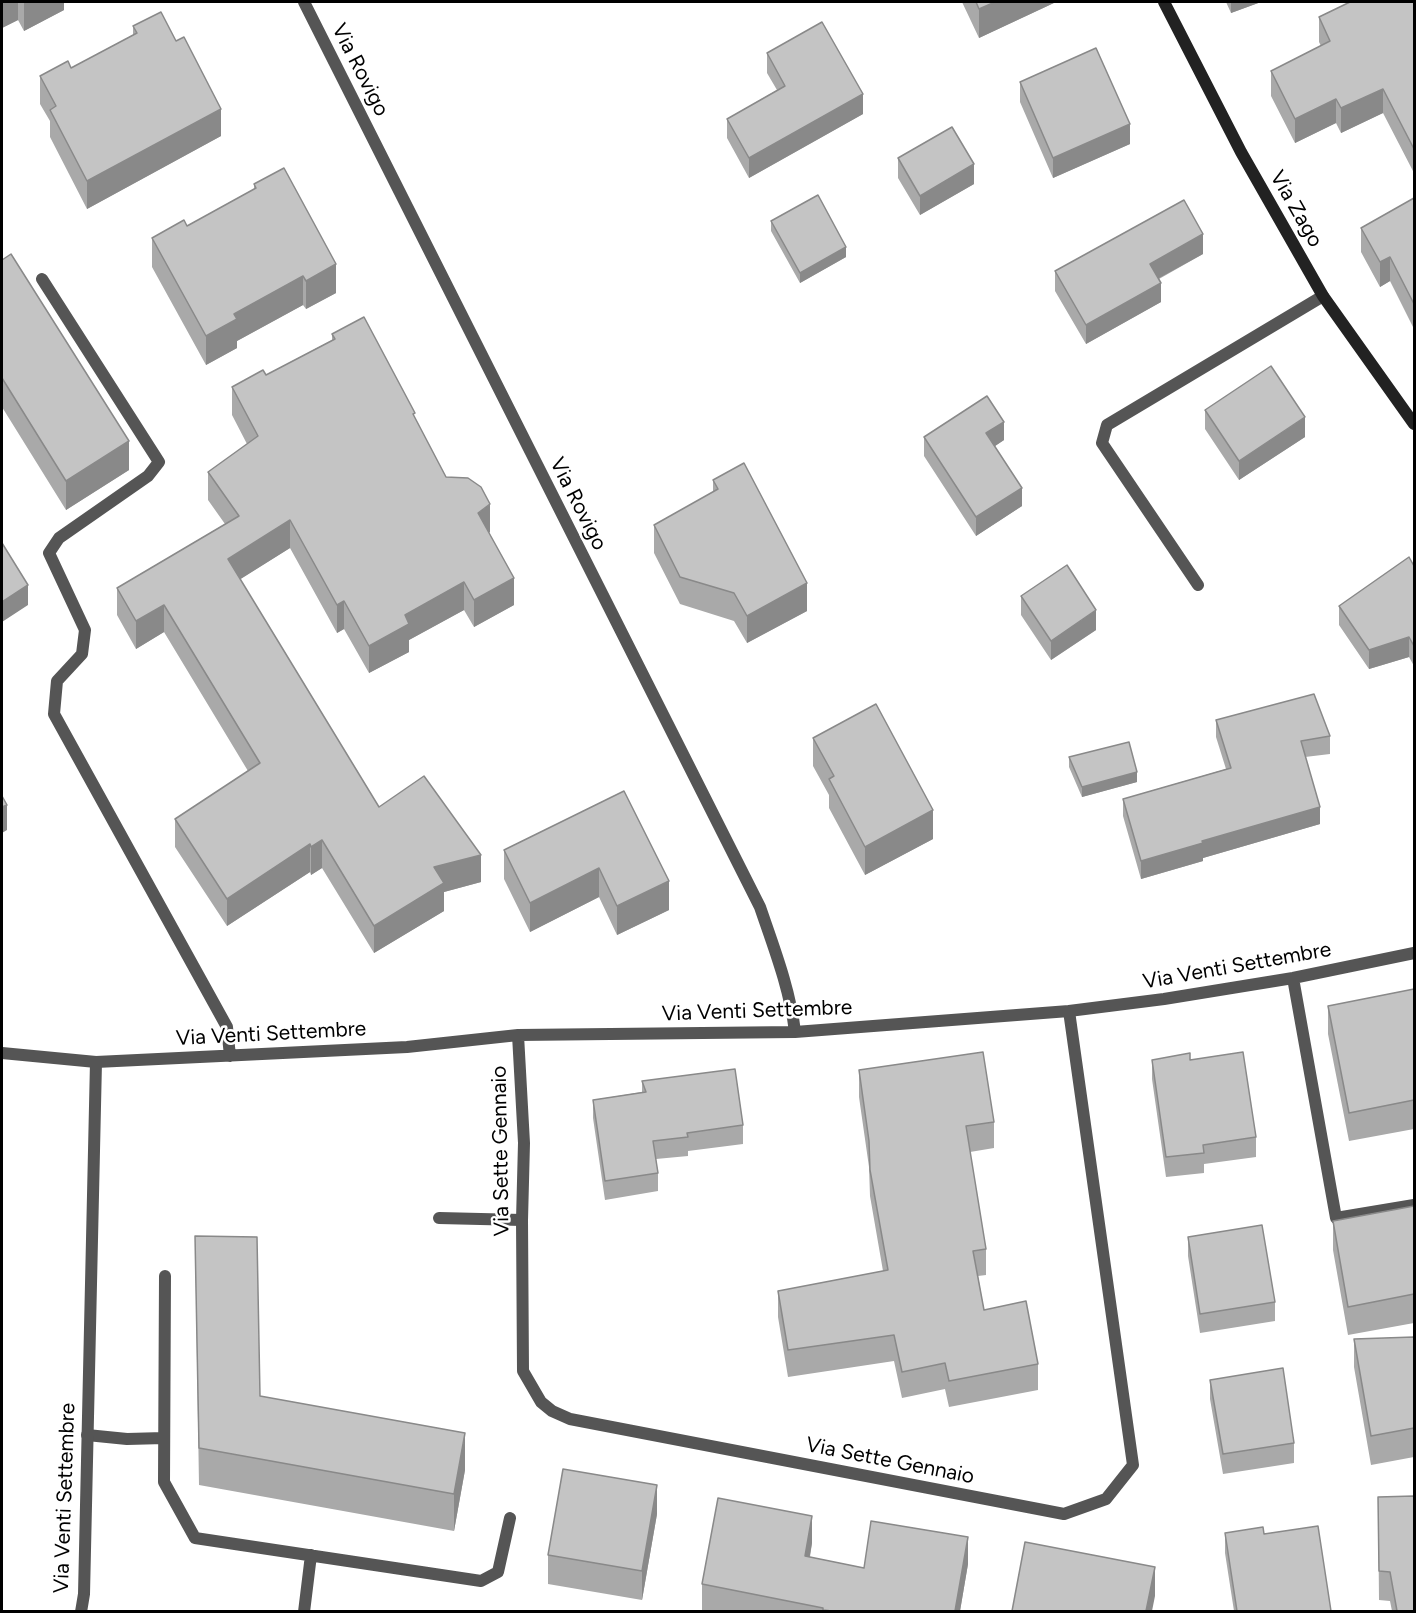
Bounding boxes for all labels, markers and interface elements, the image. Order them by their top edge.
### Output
street label: Via Rovigo [326,19,394,121]
street label: Via Zago [1264,166,1328,252]
street label: Via Rovigo [544,453,612,555]
street label: Via Venti Settembre [1141,937,1333,995]
street label: Via Venti Settembre [661,995,853,1027]
street label: Via Venti Settembre [175,1016,367,1052]
street label: Via Sette Gennaio [487,1065,515,1237]
street label: Via Venti Settembre [49,1402,81,1594]
street label: Via Sette Gennaio [804,1432,976,1490]

